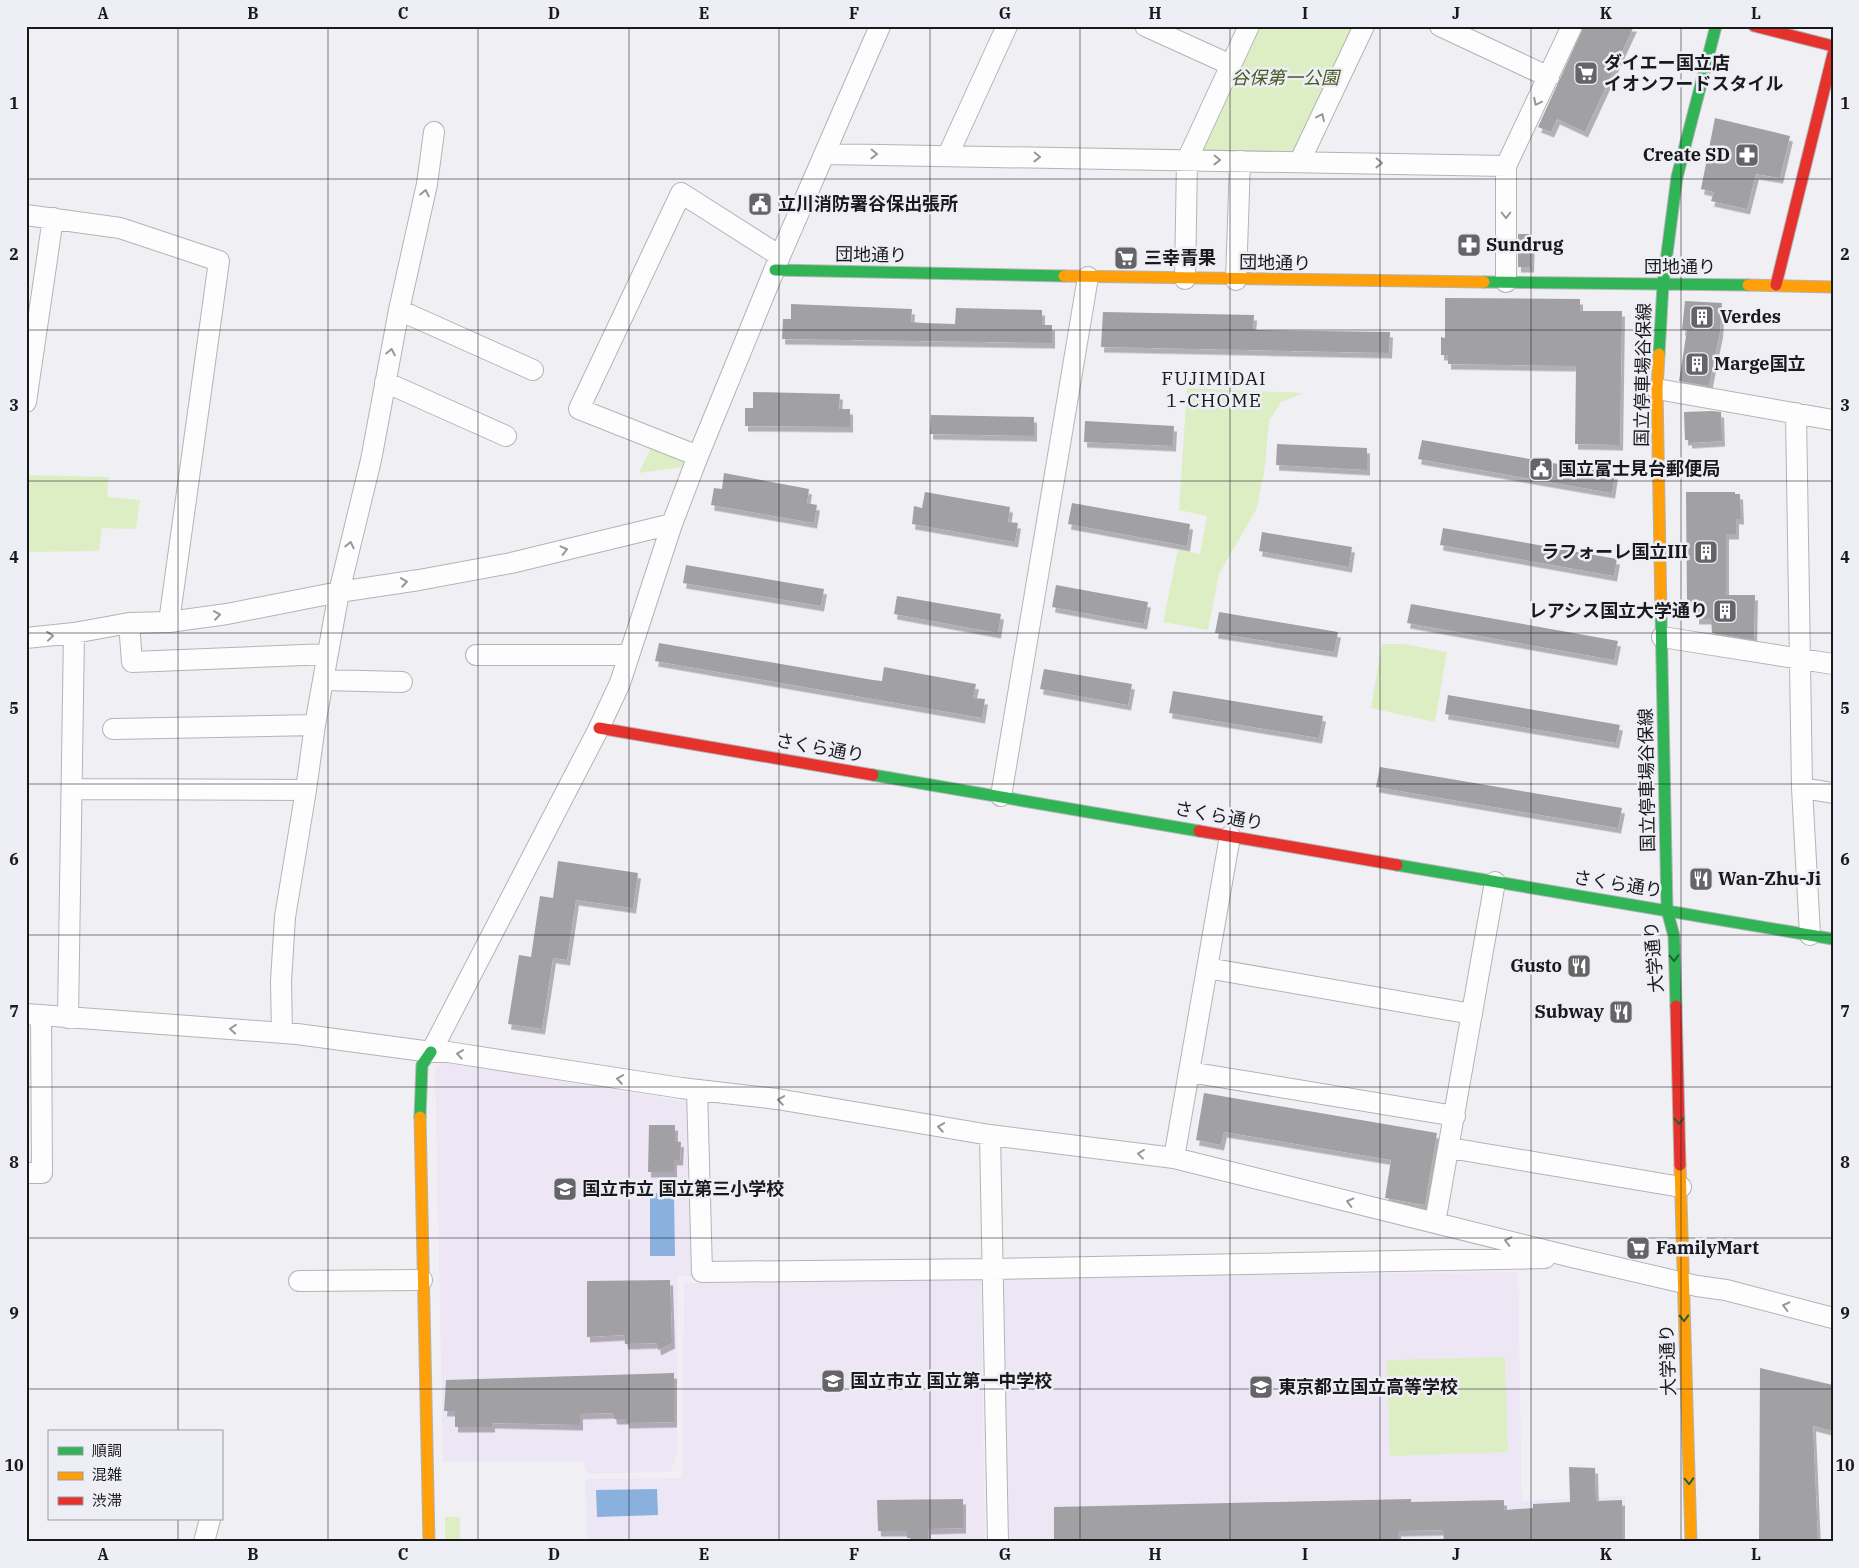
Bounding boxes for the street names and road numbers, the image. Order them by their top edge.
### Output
street label: 団地通り [835,242,907,267]
street label: 団地通り [1239,250,1311,275]
street label: 団地通り [1644,255,1716,278]
street label: 国立停車場谷保線 [1630,303,1655,447]
street label: 国立停車場谷保線 [1634,708,1659,852]
street label: さくら通り [774,728,866,767]
street label: さくら通り [1173,796,1265,835]
street label: さくら通り [1572,865,1664,902]
street label: 大学通り [1639,920,1668,994]
street label: 大学通り [1655,1324,1680,1396]

